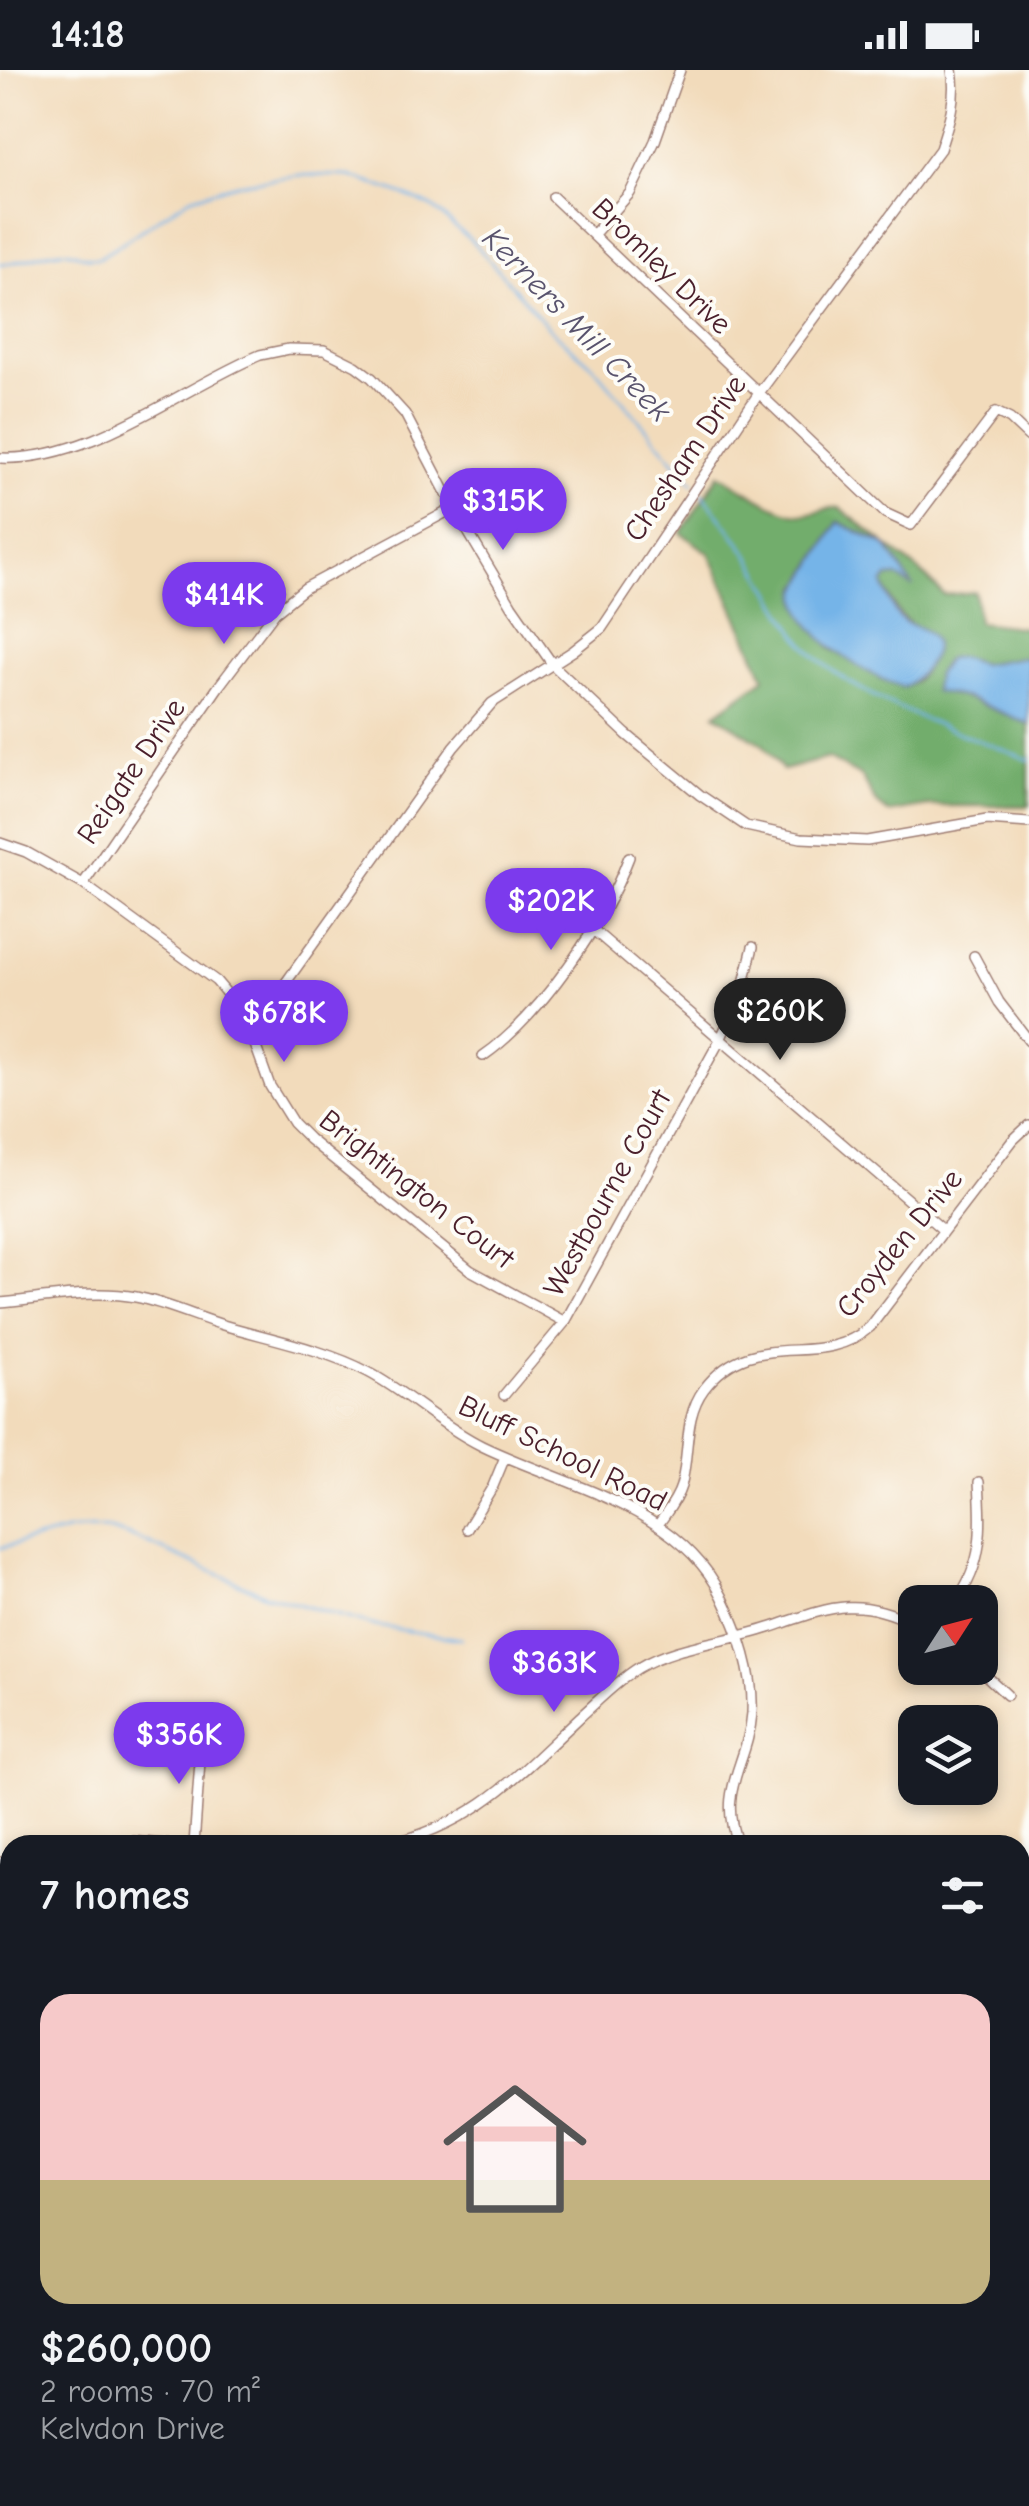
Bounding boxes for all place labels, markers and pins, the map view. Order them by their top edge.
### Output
pin: $315K [433,468,573,553]
pin: $414K [154,562,294,647]
pin: $202K [481,868,621,953]
pin: $260K [710,978,850,1063]
pin: $678K [214,980,354,1065]
pin: $363K [484,1630,624,1715]
pin: $356K [109,1702,249,1787]

